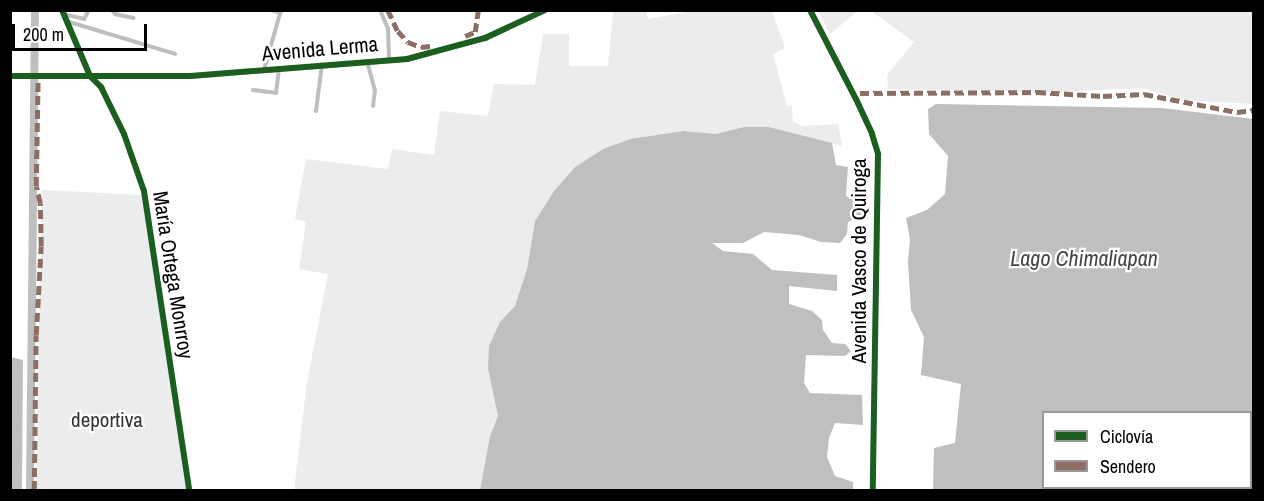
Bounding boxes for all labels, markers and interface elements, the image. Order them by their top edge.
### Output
scale bar [15,12,150,50]
text: 200 m [23,22,64,47]
street label: Avenida Lerma [261,31,379,67]
street label: Avenida Vasco de Quiroga [846,158,872,364]
street label: María Ortega Monrroy [147,189,199,361]
water label: Lago Chimaliapan [1010,246,1158,272]
park label: deportiva [71,407,143,433]
legend [1042,411,1252,489]
text: Ciclovía [1100,424,1153,449]
text: Sendero [1100,454,1156,479]

